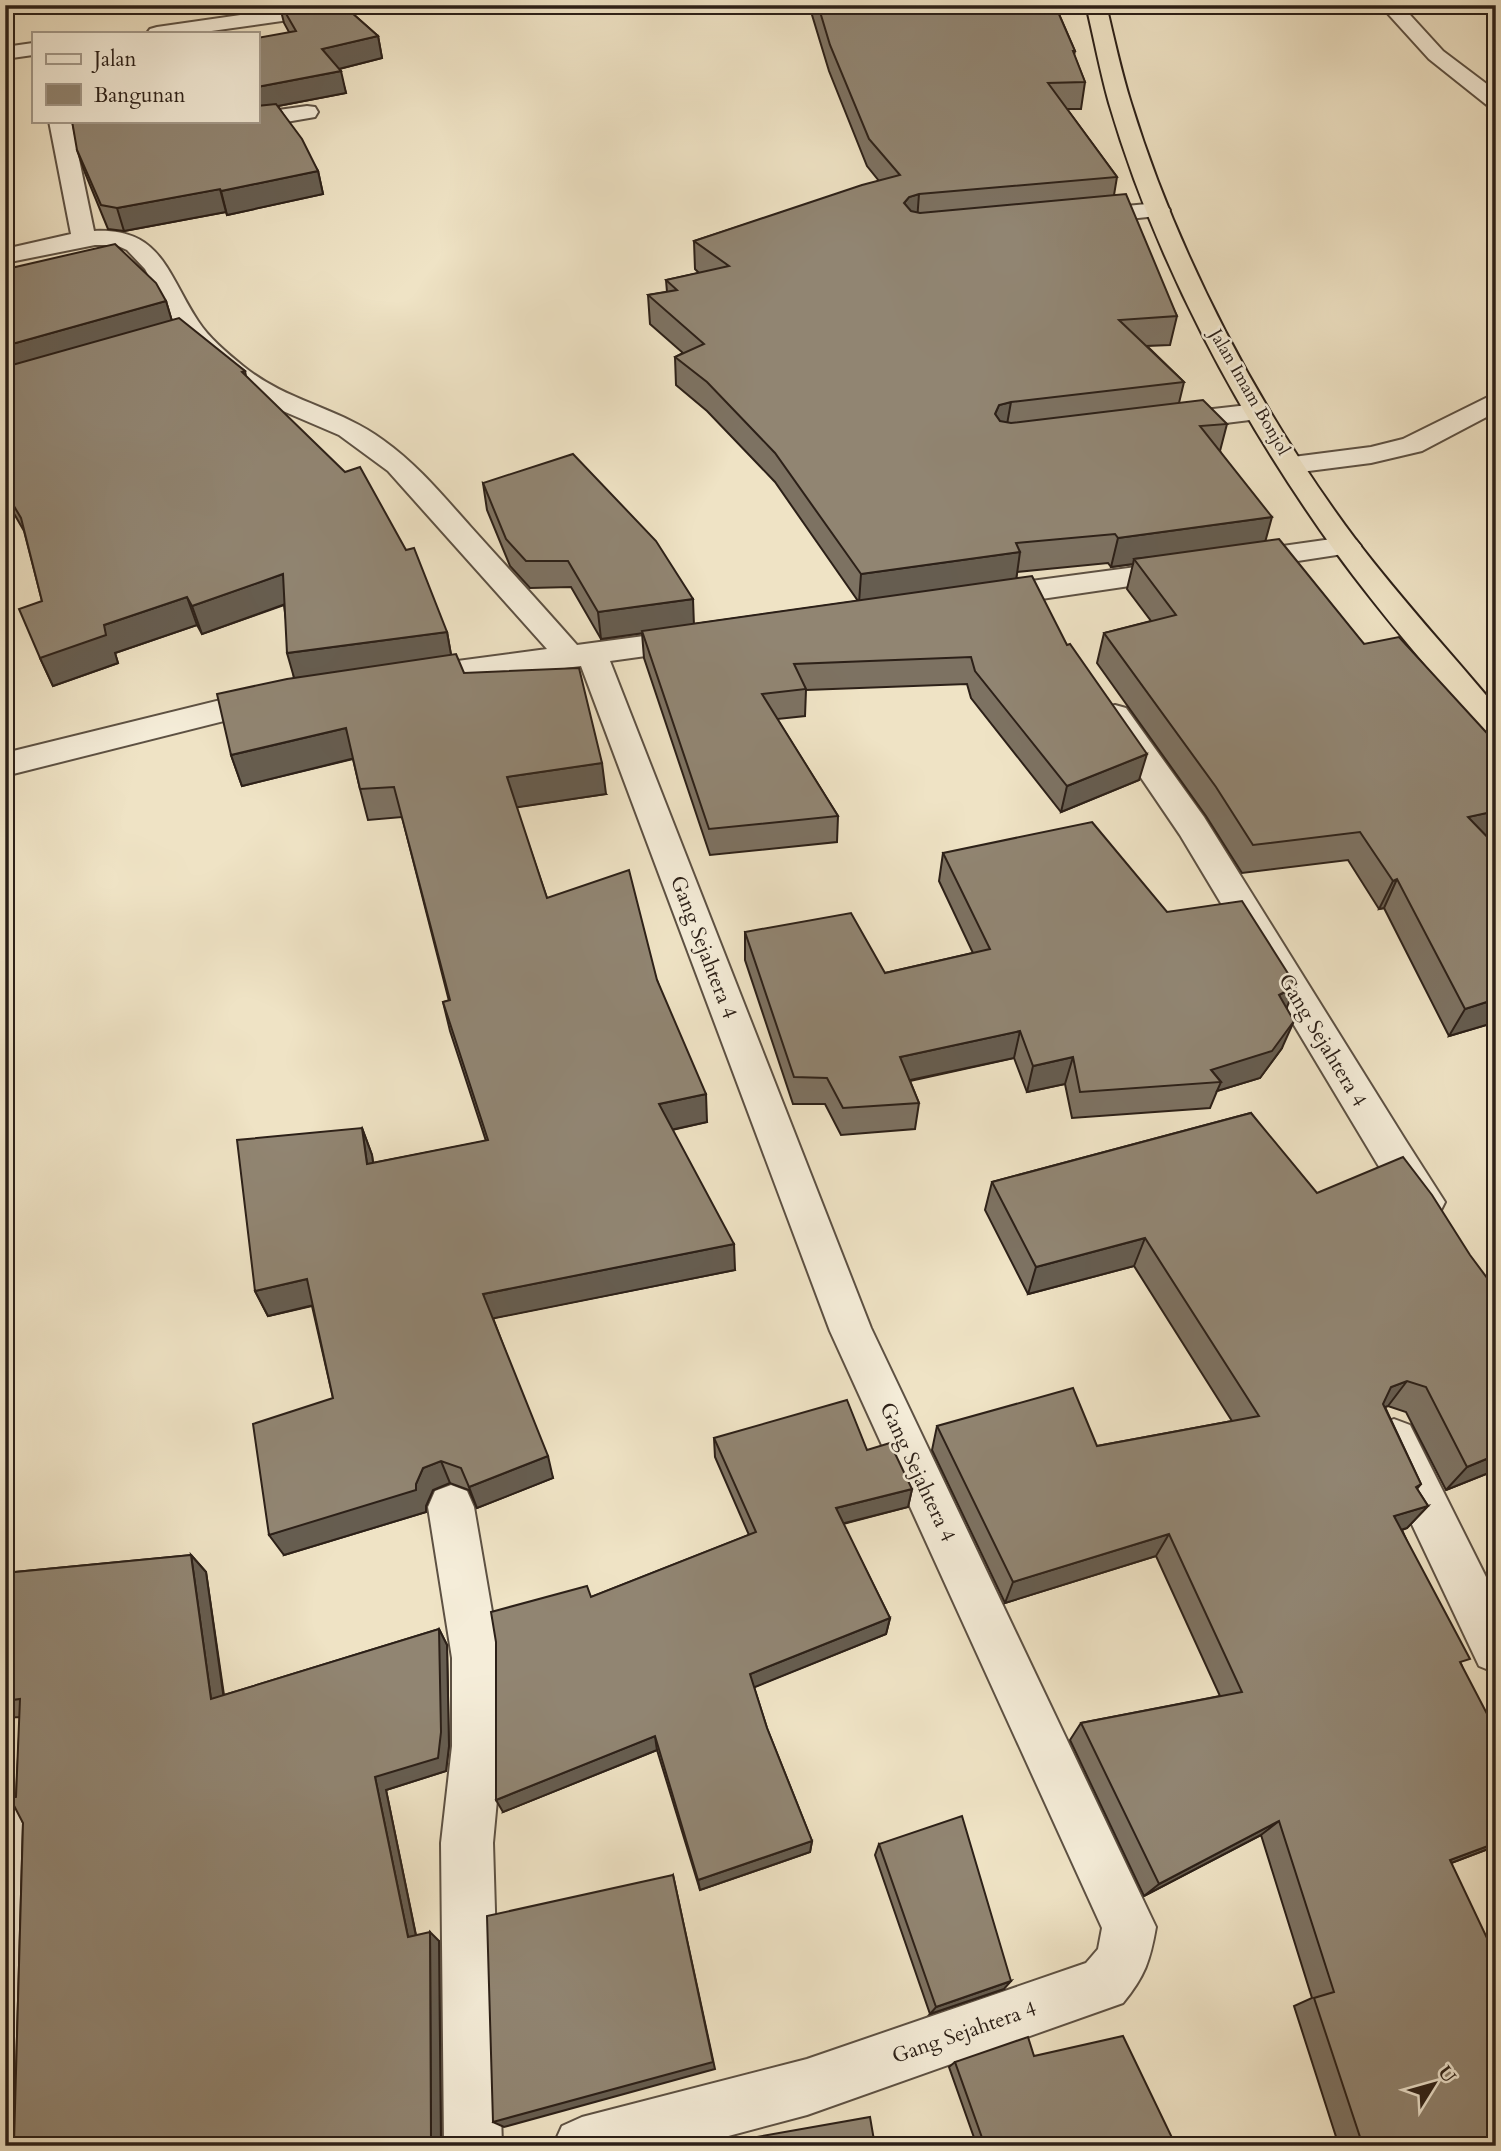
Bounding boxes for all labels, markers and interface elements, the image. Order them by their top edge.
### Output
legend [32,32,259,122]
text: Jalan [91,45,137,74]
text: Bangunan [94,81,186,110]
street label: Jalan Imam Bonjol [1202,322,1296,460]
street label: Gang Sejahtera 4 [663,872,744,1023]
street label: Gang Sejahtera 4 [1271,968,1374,1113]
street label: Gang Sejahtera 4 [873,1398,963,1547]
street label: Gang Sejahtera 4 [888,1994,1040,2071]
north arrow [1400,2050,1470,2120]
text: U [1432,2060,1462,2089]

